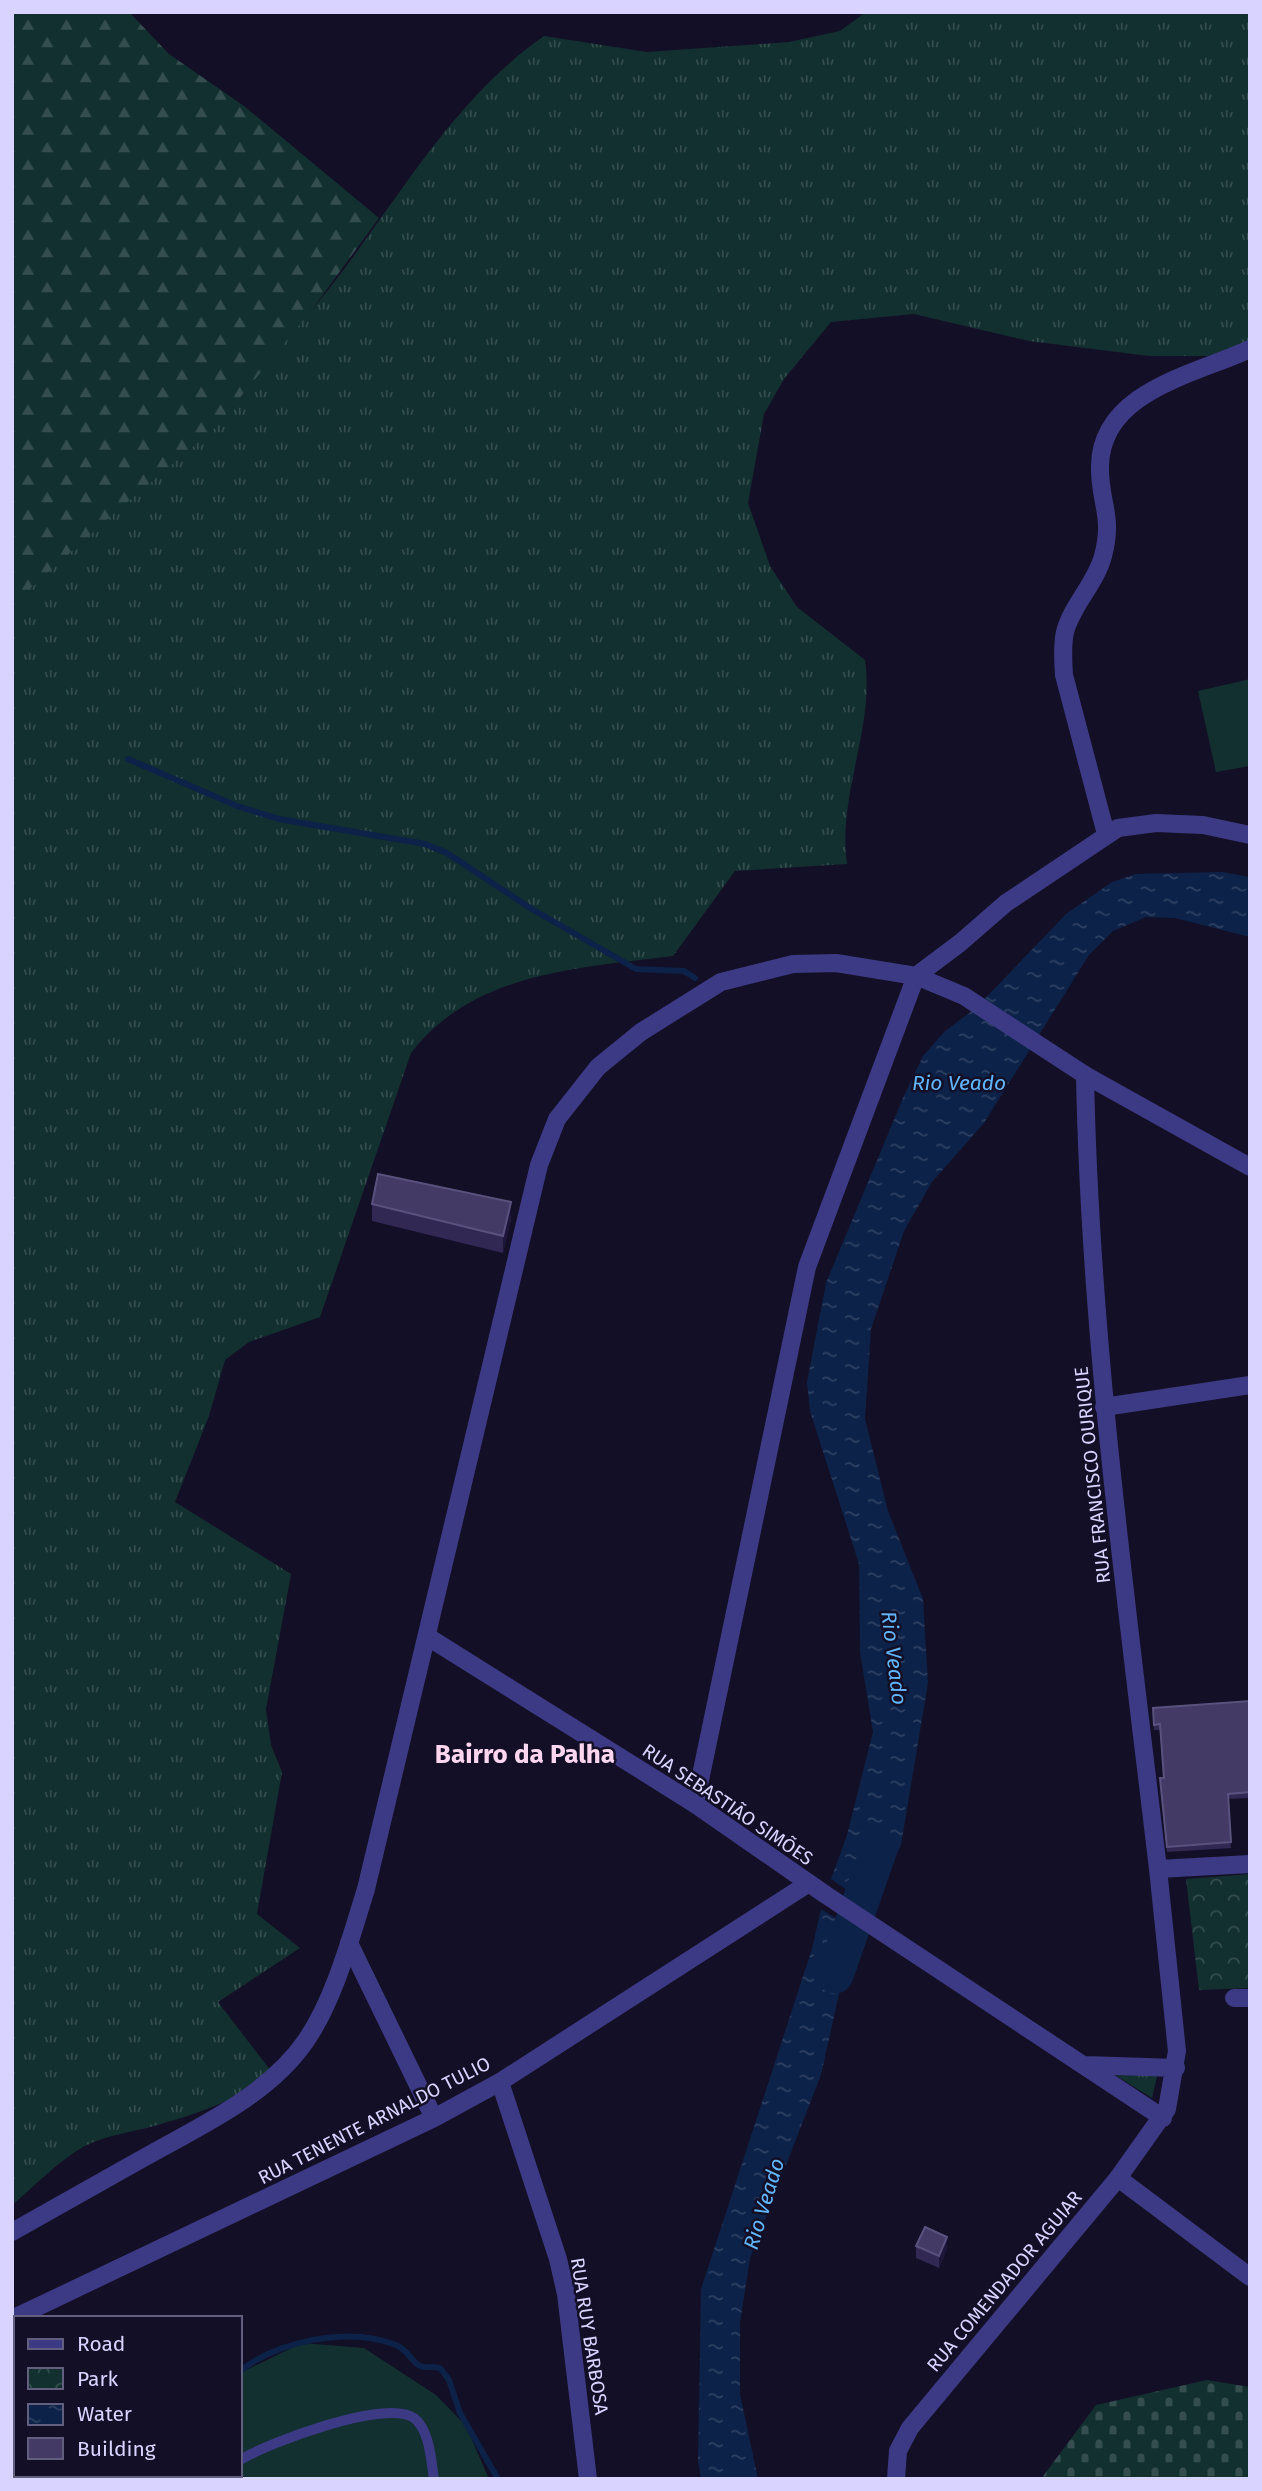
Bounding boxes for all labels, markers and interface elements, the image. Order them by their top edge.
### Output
water label: Rio Veado [912,1070,1006,1096]
street label: RUA FRANCISCO OURIQUE [1070,1365,1115,1585]
water label: Rio Veado [875,1610,913,1706]
district label: Bairro da Palha [435,1739,615,1770]
street label: RUA SEBASTIÃO SIMÕES [638,1739,817,1870]
street label: RUA TENENTE ARNALDO TULIO [254,2052,494,2189]
water label: Rio Veado [738,2155,790,2253]
street label: RUA COMENDADOR AGUIAR [922,2186,1087,2376]
street label: RUA RUY BARBOSA [566,2256,613,2416]
legend [14,2316,242,2477]
text: Road [77,2331,125,2357]
text: Park [77,2366,119,2392]
text: Water [77,2401,132,2427]
text: Building [77,2436,156,2462]

